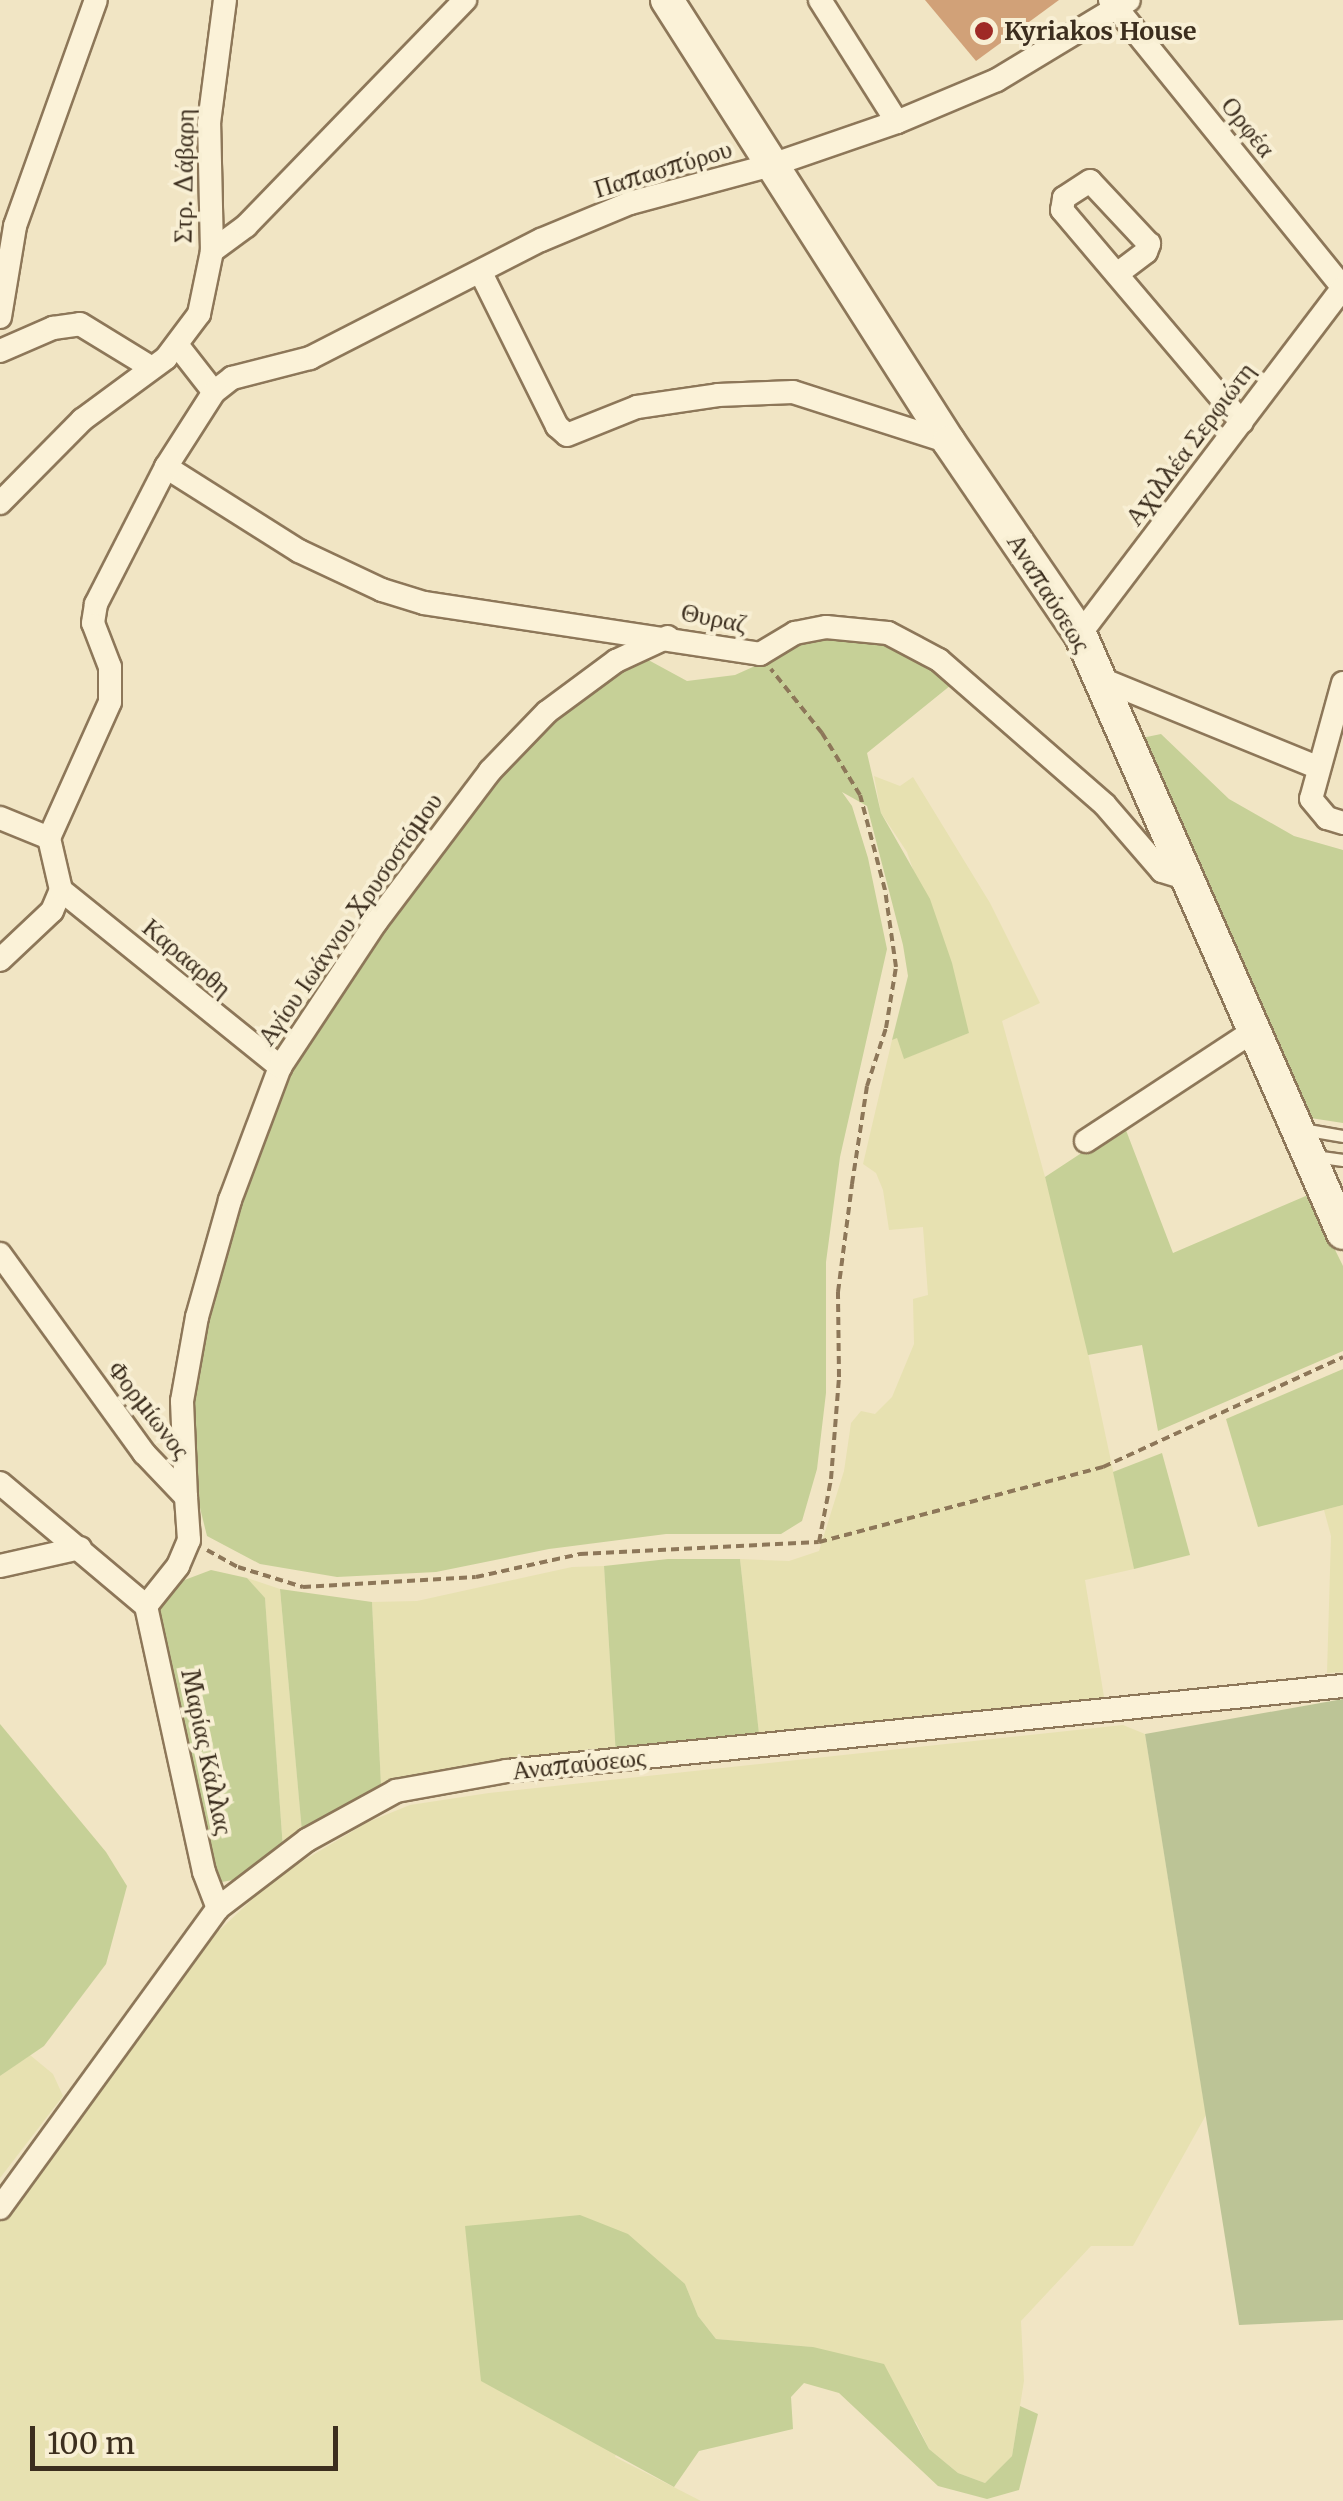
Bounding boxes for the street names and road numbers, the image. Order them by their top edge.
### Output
street label: Ορφέα [1215,91,1281,163]
street label: Στρ. Δάβαρη [168,108,200,244]
street label: Παπασπύρου [590,134,736,204]
street label: Αχιλλέα Σερφιώτη [1119,357,1261,531]
street label: Αναπαύσεως [1001,528,1097,658]
street label: Θυραζ [679,597,749,639]
street label: Αγίου Ιωάννου Χρυσοστόμου [251,787,449,1051]
street label: Καρααρθη [137,912,237,1004]
street label: Φορμίωνος [102,1355,196,1465]
street label: Μαρίας Κάλλας [175,1667,239,1837]
street label: Αναπαύσεως [511,1742,647,1786]

